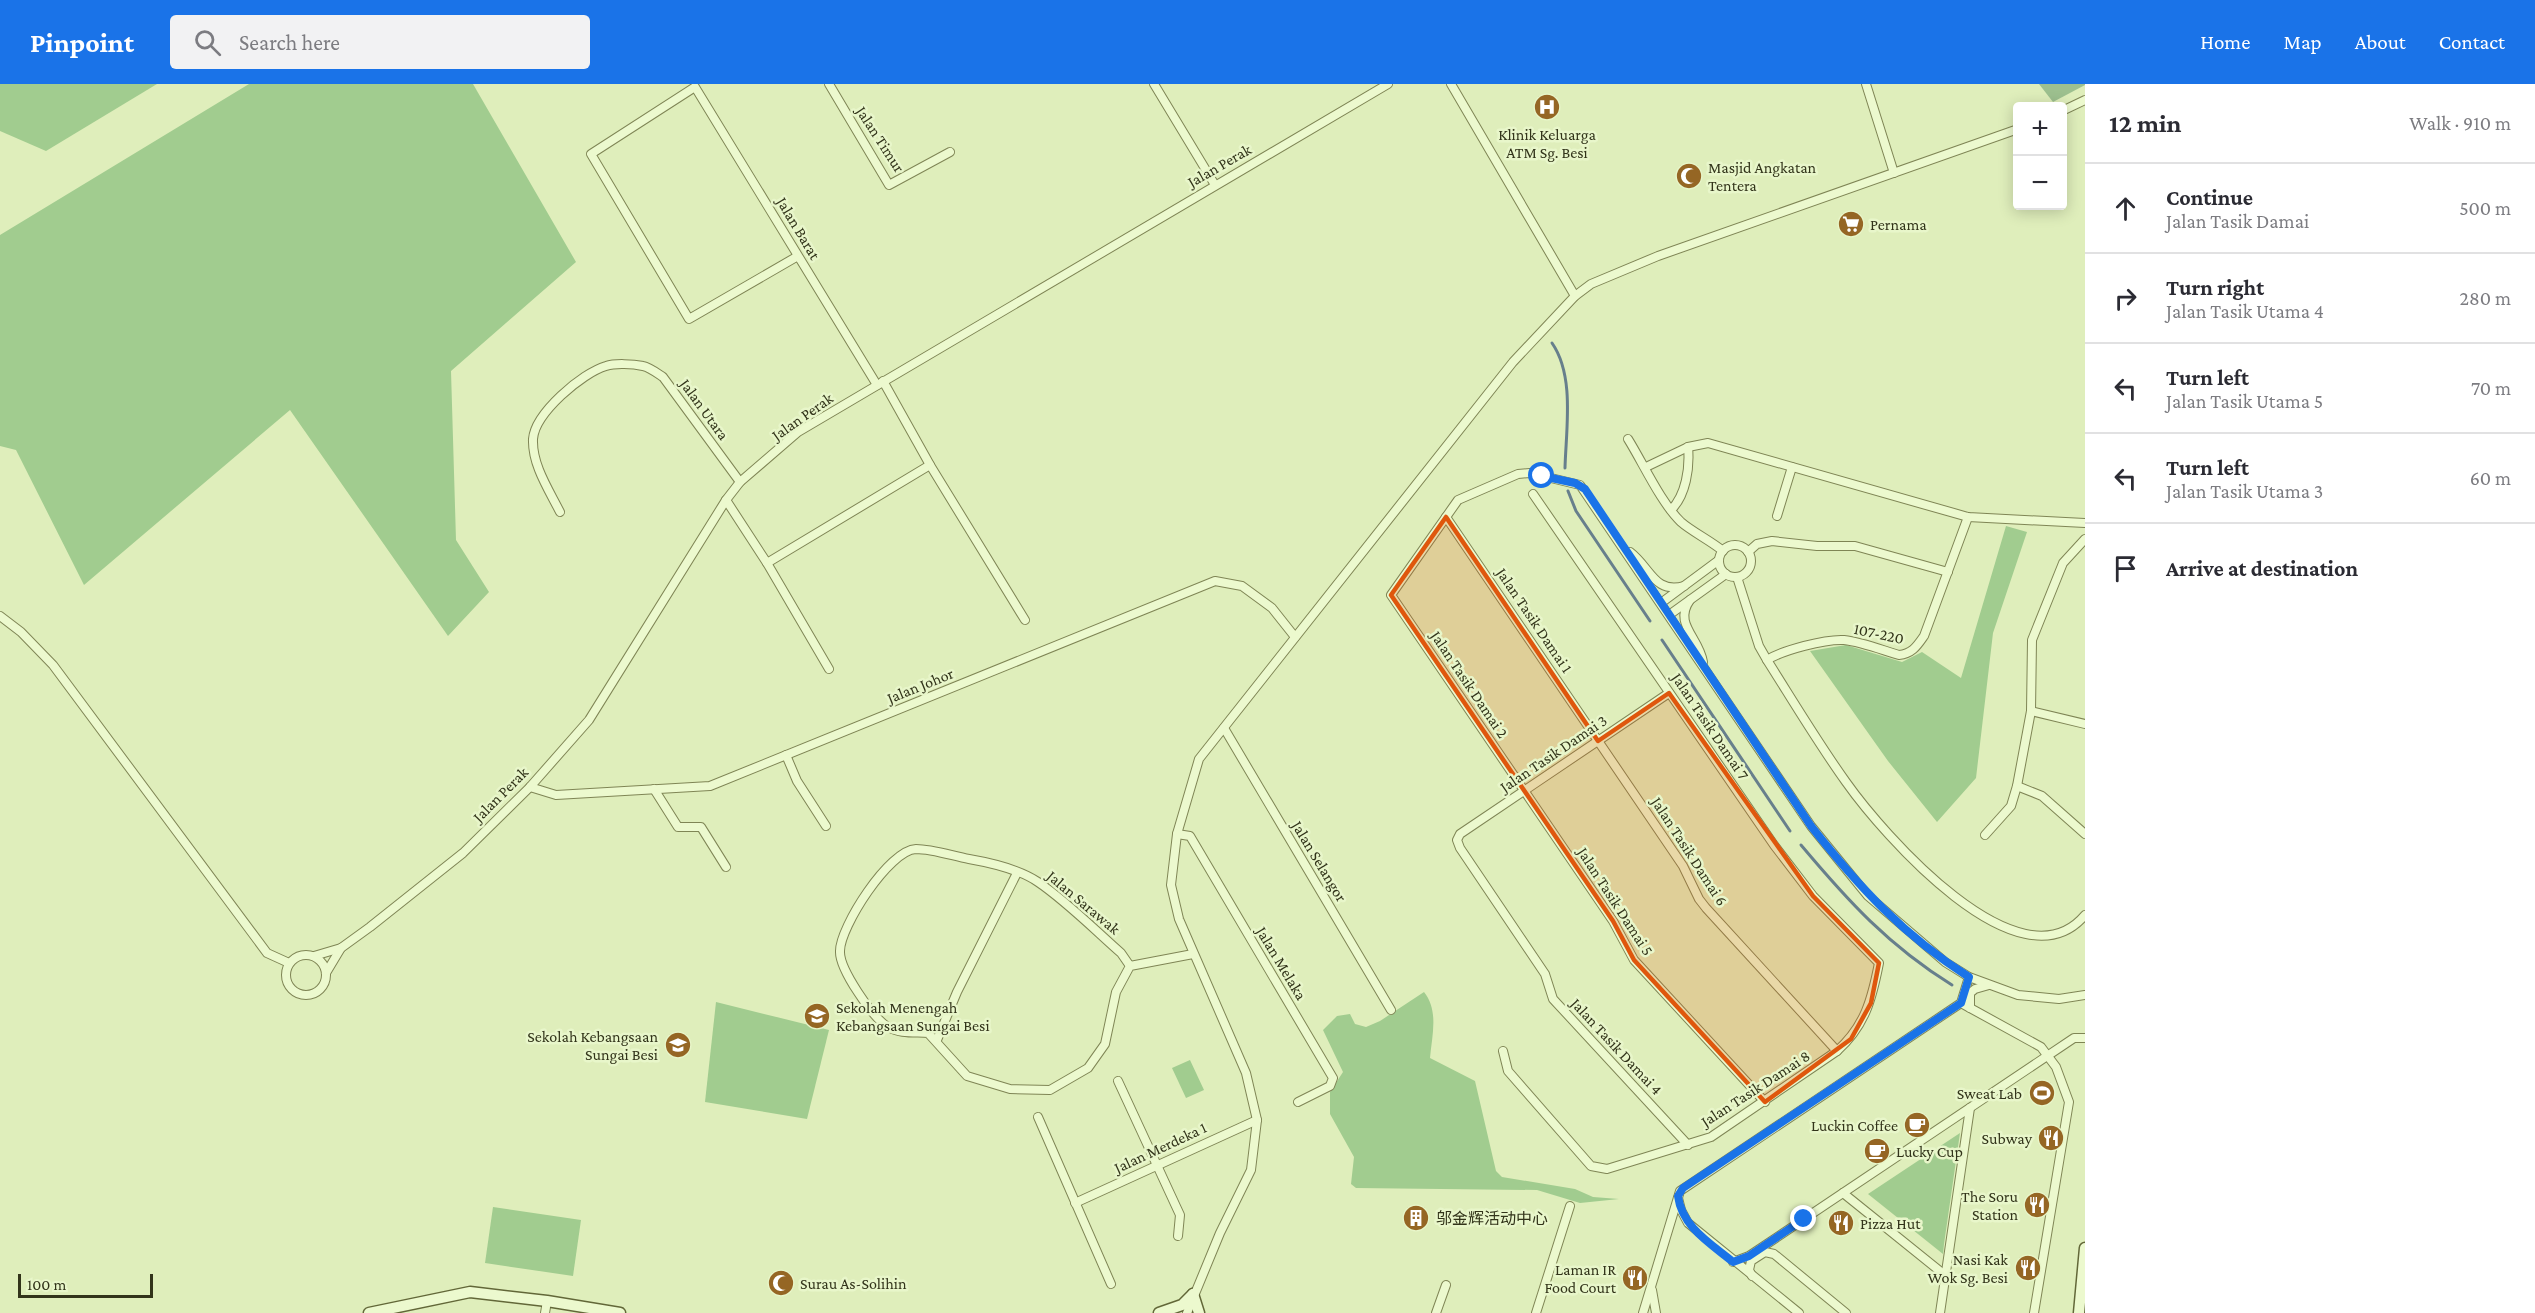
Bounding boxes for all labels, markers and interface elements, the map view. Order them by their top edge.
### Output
search box [170,15,590,69]
icon: search [191,26,224,59]
text: Pinpoint [30,27,134,58]
text: Search here [239,30,340,55]
text: Home [2200,30,2250,54]
text: Map [2283,30,2322,54]
text: About [2355,30,2406,54]
text: Contact [2439,30,2505,54]
hospital icon: Klinik Keluarga ATM Sg. Besi [1532,92,1562,122]
street label: Jalan Timur [851,101,908,176]
map controls [2013,102,2067,210]
button: + [2013,102,2067,156]
text: 12 min [2109,109,2181,138]
text: Walk · 910 m [2409,112,2511,134]
place label: Klinik Keluarga ATM Sg. Besi [1498,126,1596,162]
street label: Jalan Perak [1183,140,1255,192]
button: − [2013,156,2067,210]
place label: Masjid Angkatan Tentera [1708,159,1817,194]
mosque icon: Masjid Angkatan Tentera [1674,161,1704,191]
text: Continue [2166,185,2253,210]
street label: Jalan Barat [771,192,824,264]
icon: ahead [2109,192,2142,225]
text: 500 m [2459,197,2511,219]
supermarket icon: Pernama [1836,209,1866,239]
text: Jalan Tasik Damai [2166,210,2309,232]
place label: Pernama [1870,216,1927,233]
text: Turn right [2166,275,2264,300]
icon: right [2109,282,2142,315]
text: 280 m [2460,287,2511,309]
text: Jalan Tasik Utama 4 [2166,300,2324,322]
text: Turn left [2166,365,2249,390]
icon: left [2109,372,2142,405]
street label: Jalan Utara [675,374,733,444]
text: 70 m [2471,377,2511,399]
street label: Jalan Perak [767,389,837,446]
text: Jalan Tasik Utama 5 [2166,390,2323,412]
text: Turn left [2166,455,2249,480]
route start [1528,462,1554,488]
icon: left [2109,462,2142,495]
text: 60 m [2470,467,2511,489]
text: Jalan Tasik Utama 3 [2166,480,2323,502]
icon: arrive [2109,552,2142,585]
text: Arrive at destination [2166,556,2358,581]
street label: Jalan Tasik Damai 1 [1491,563,1576,677]
street label: 107-220 [1852,620,1906,647]
street label: Jalan Tasik Damai 2 [1426,626,1512,742]
street label: Jalan Johor [883,664,957,708]
street label: Jalan Tasik Damai 7 [1667,668,1753,784]
street label: Jalan Tasik Damai 3 [1495,711,1610,797]
street label: Jalan Perak [468,763,532,827]
street label: Jalan Tasik Damai 6 [1646,792,1731,909]
street label: Jalan Selangor [1287,816,1351,906]
street label: Jalan Tasik Damai 5 [1572,843,1657,959]
street label: Jalan Sarawak [1042,866,1124,939]
street label: Jalan Melaka [1251,922,1310,1004]
street label: Jalan Tasik Damai 4 [1565,993,1666,1099]
place label: Sekolah Menengah Kebangsaan Sungai Besi [836,999,990,1035]
school or university icon: Sekolah Menengah Kebangsaan Sungai Besi [802,1001,832,1031]
place label: Sekolah Kebangsaan Sungai Besi [527,1028,658,1064]
school or university icon: Sekolah Kebangsaan Sungai Besi [663,1030,693,1060]
street label: Jalan Tasik Damai 8 [1696,1047,1813,1132]
sports icon: Sweat Lab [2027,1078,2057,1108]
place label: Sweat Lab [1957,1085,2022,1102]
cafe icon: Luckin Coffee [1902,1110,1932,1140]
place label: Luckin Coffee [1811,1117,1898,1134]
street label: Jalan Merdeka 1 [1110,1119,1209,1178]
restaurant icon: Subway [2036,1123,2066,1153]
place label: Subway [1981,1130,2033,1148]
cafe icon: Lucky Cup [1862,1136,1892,1166]
place label: Lucky Cup [1896,1143,1963,1161]
place label: The Soru Station [1961,1188,2019,1223]
restaurant icon: The Soru Station [2022,1190,2052,1220]
building icon: 邬金辉活动中心 [1401,1203,1431,1233]
route end [1790,1205,1816,1231]
restaurant icon: Pizza Hut [1826,1208,1856,1238]
place label: 邬金辉活动中心 [1436,1210,1548,1227]
place label: Pizza Hut [1860,1215,1921,1232]
place label: Nasi Kak Wok Sg. Besi [1928,1251,2008,1287]
restaurant icon: Nasi Kak Wok Sg. Besi [2013,1253,2043,1283]
place label: Laman IR Food Court [1544,1261,1617,1296]
restaurant icon: Laman IR Food Court [1620,1263,1650,1293]
mosque icon: Surau As-Solihin [766,1268,796,1298]
scale bar [18,1271,153,1298]
place label: Surau As-Solihin [800,1275,907,1292]
text: 100 m [27,1276,66,1293]

